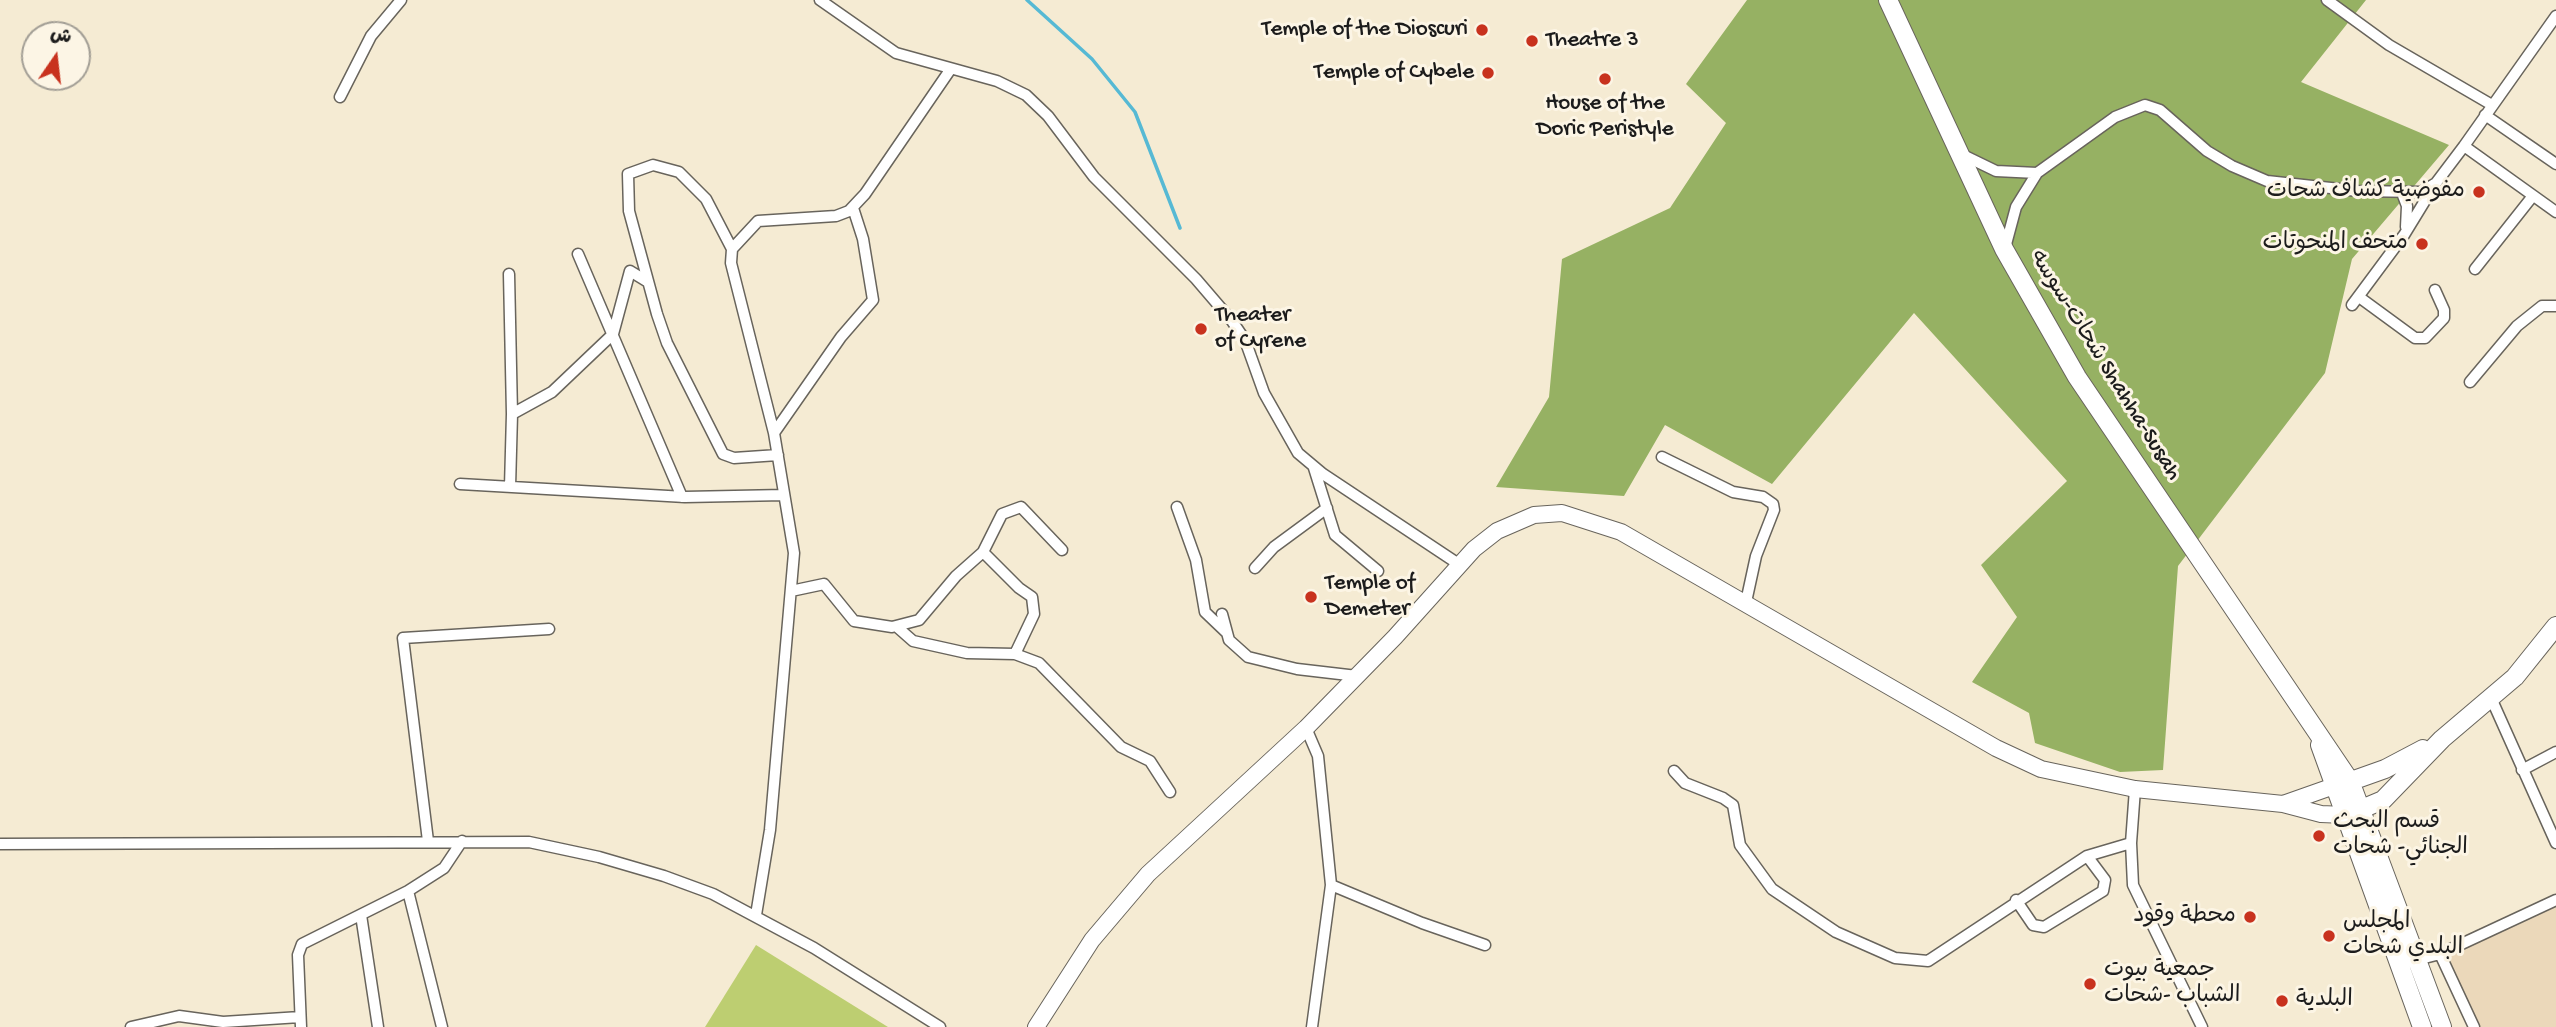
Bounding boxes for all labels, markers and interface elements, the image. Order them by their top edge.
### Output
place label: Temple of the Dioscuri [1262,16,1468,44]
north arrow [21,21,91,91]
marker: Temple of the Dioscuri [1474,22,1490,38]
text: ش [48,23,74,51]
place label: Theatre 3 [1546,27,1639,55]
marker: Theatre 3 [1524,33,1540,49]
place label: Temple of Cybele [1314,59,1474,87]
marker: Temple of Cybele [1480,65,1496,81]
marker: House of the Doric Peristyle [1597,71,1613,87]
place label: House of the Doric Peristyle [1536,90,1674,144]
place label: مفوضية كشاف شحات [2267,178,2465,206]
marker: مفوضية كشاف شحات [2471,184,2487,200]
place label: متحف المنحوتات [2263,230,2408,258]
marker: متحف المنحوتات [2414,236,2430,252]
street label: شحات-سوسه Shahha-Susah [2022,246,2186,486]
place label: Theater of Cyrene [1215,302,1306,356]
marker: Theater of Cyrene [1193,321,1209,337]
place label: Temple of Demeter [1325,570,1415,624]
marker: Temple of Demeter [1303,589,1319,605]
place label: قسم البحث الجنائي- شحات [2333,809,2468,863]
marker: قسم البحث الجنائي- شحات [2311,828,2327,844]
place label: محطة وقود [2133,903,2236,931]
marker: محطة وقود [2242,909,2258,925]
place label: المجلس البلدي شحات [2343,909,2463,963]
marker: المجلس البلدي شحات [2321,928,2337,944]
place label: جمعية بيوت الشباب -شحات [2104,957,2240,1011]
marker: جمعية بيوت الشباب -شحات [2082,976,2098,992]
place label: البلدية [2296,987,2353,1015]
marker: البلدية [2274,993,2290,1009]

